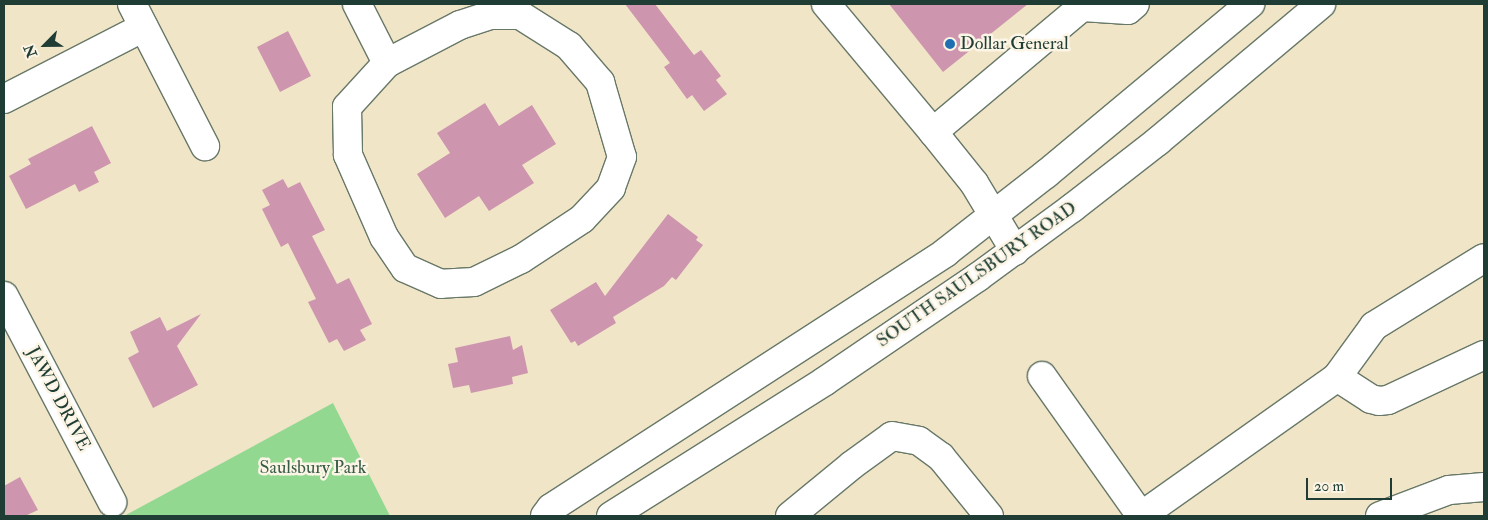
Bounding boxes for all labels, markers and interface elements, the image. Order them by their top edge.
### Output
north arrow [20,20,70,70]
place label: Dollar General [960,33,1069,55]
marker: Dollar General [944,38,956,50]
text: N [20,42,41,60]
street label: SOUTH SAULSBURY ROAD [873,198,1081,352]
street label: JAWD DRIVE [22,343,94,455]
park label: Saulsbury Park [260,457,366,479]
scale bar [1308,468,1394,500]
text: 20 m [1314,477,1344,496]

